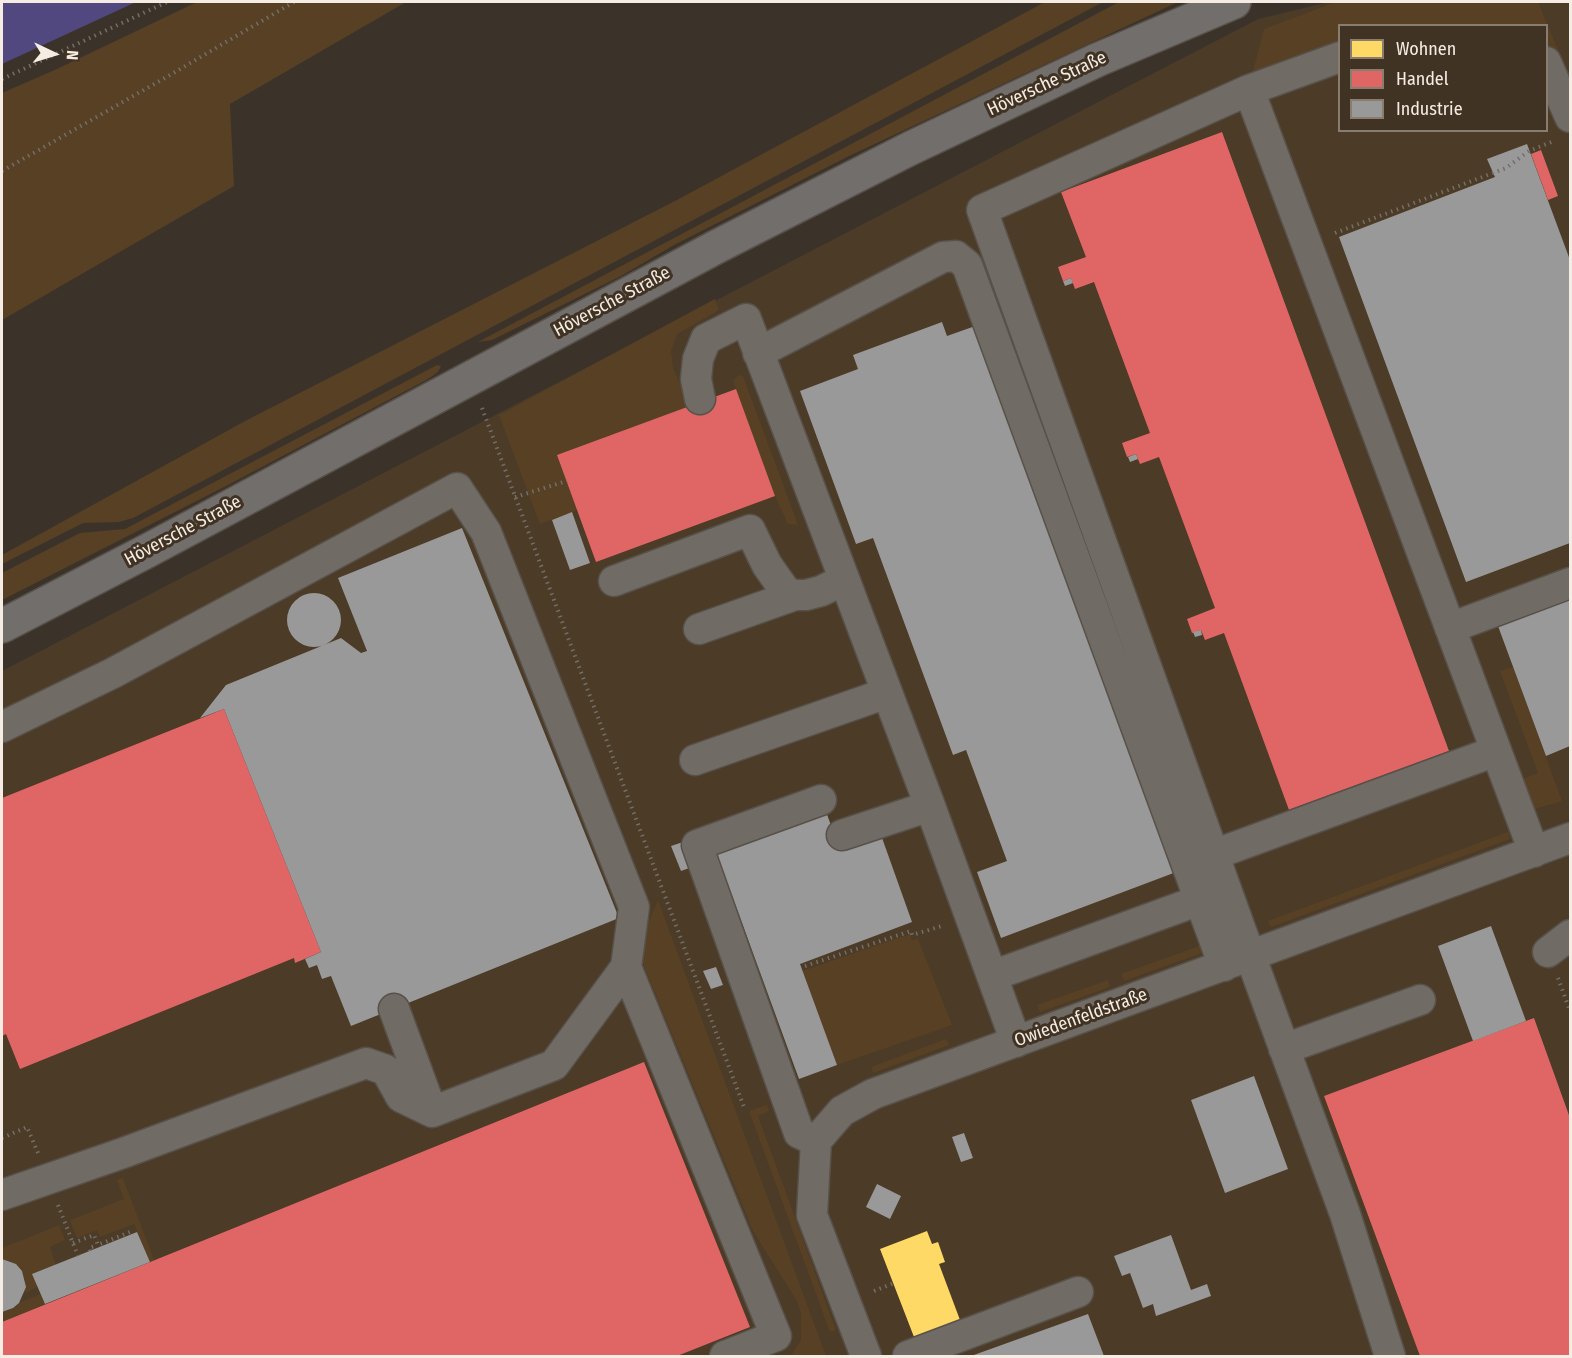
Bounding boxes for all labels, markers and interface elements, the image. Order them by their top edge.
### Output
north arrow [24,24,84,84]
legend [1338,24,1548,132]
text: Wohnen [1396,38,1456,60]
street label: Höversche Straße [984,47,1110,121]
text: N [63,50,82,61]
text: Handel [1396,68,1449,90]
text: Industrie [1396,98,1463,120]
street label: Höversche Straße [550,262,674,342]
street label: Höversche Straße [121,491,245,571]
street label: Owiedenfeldstraße [1012,984,1150,1052]

